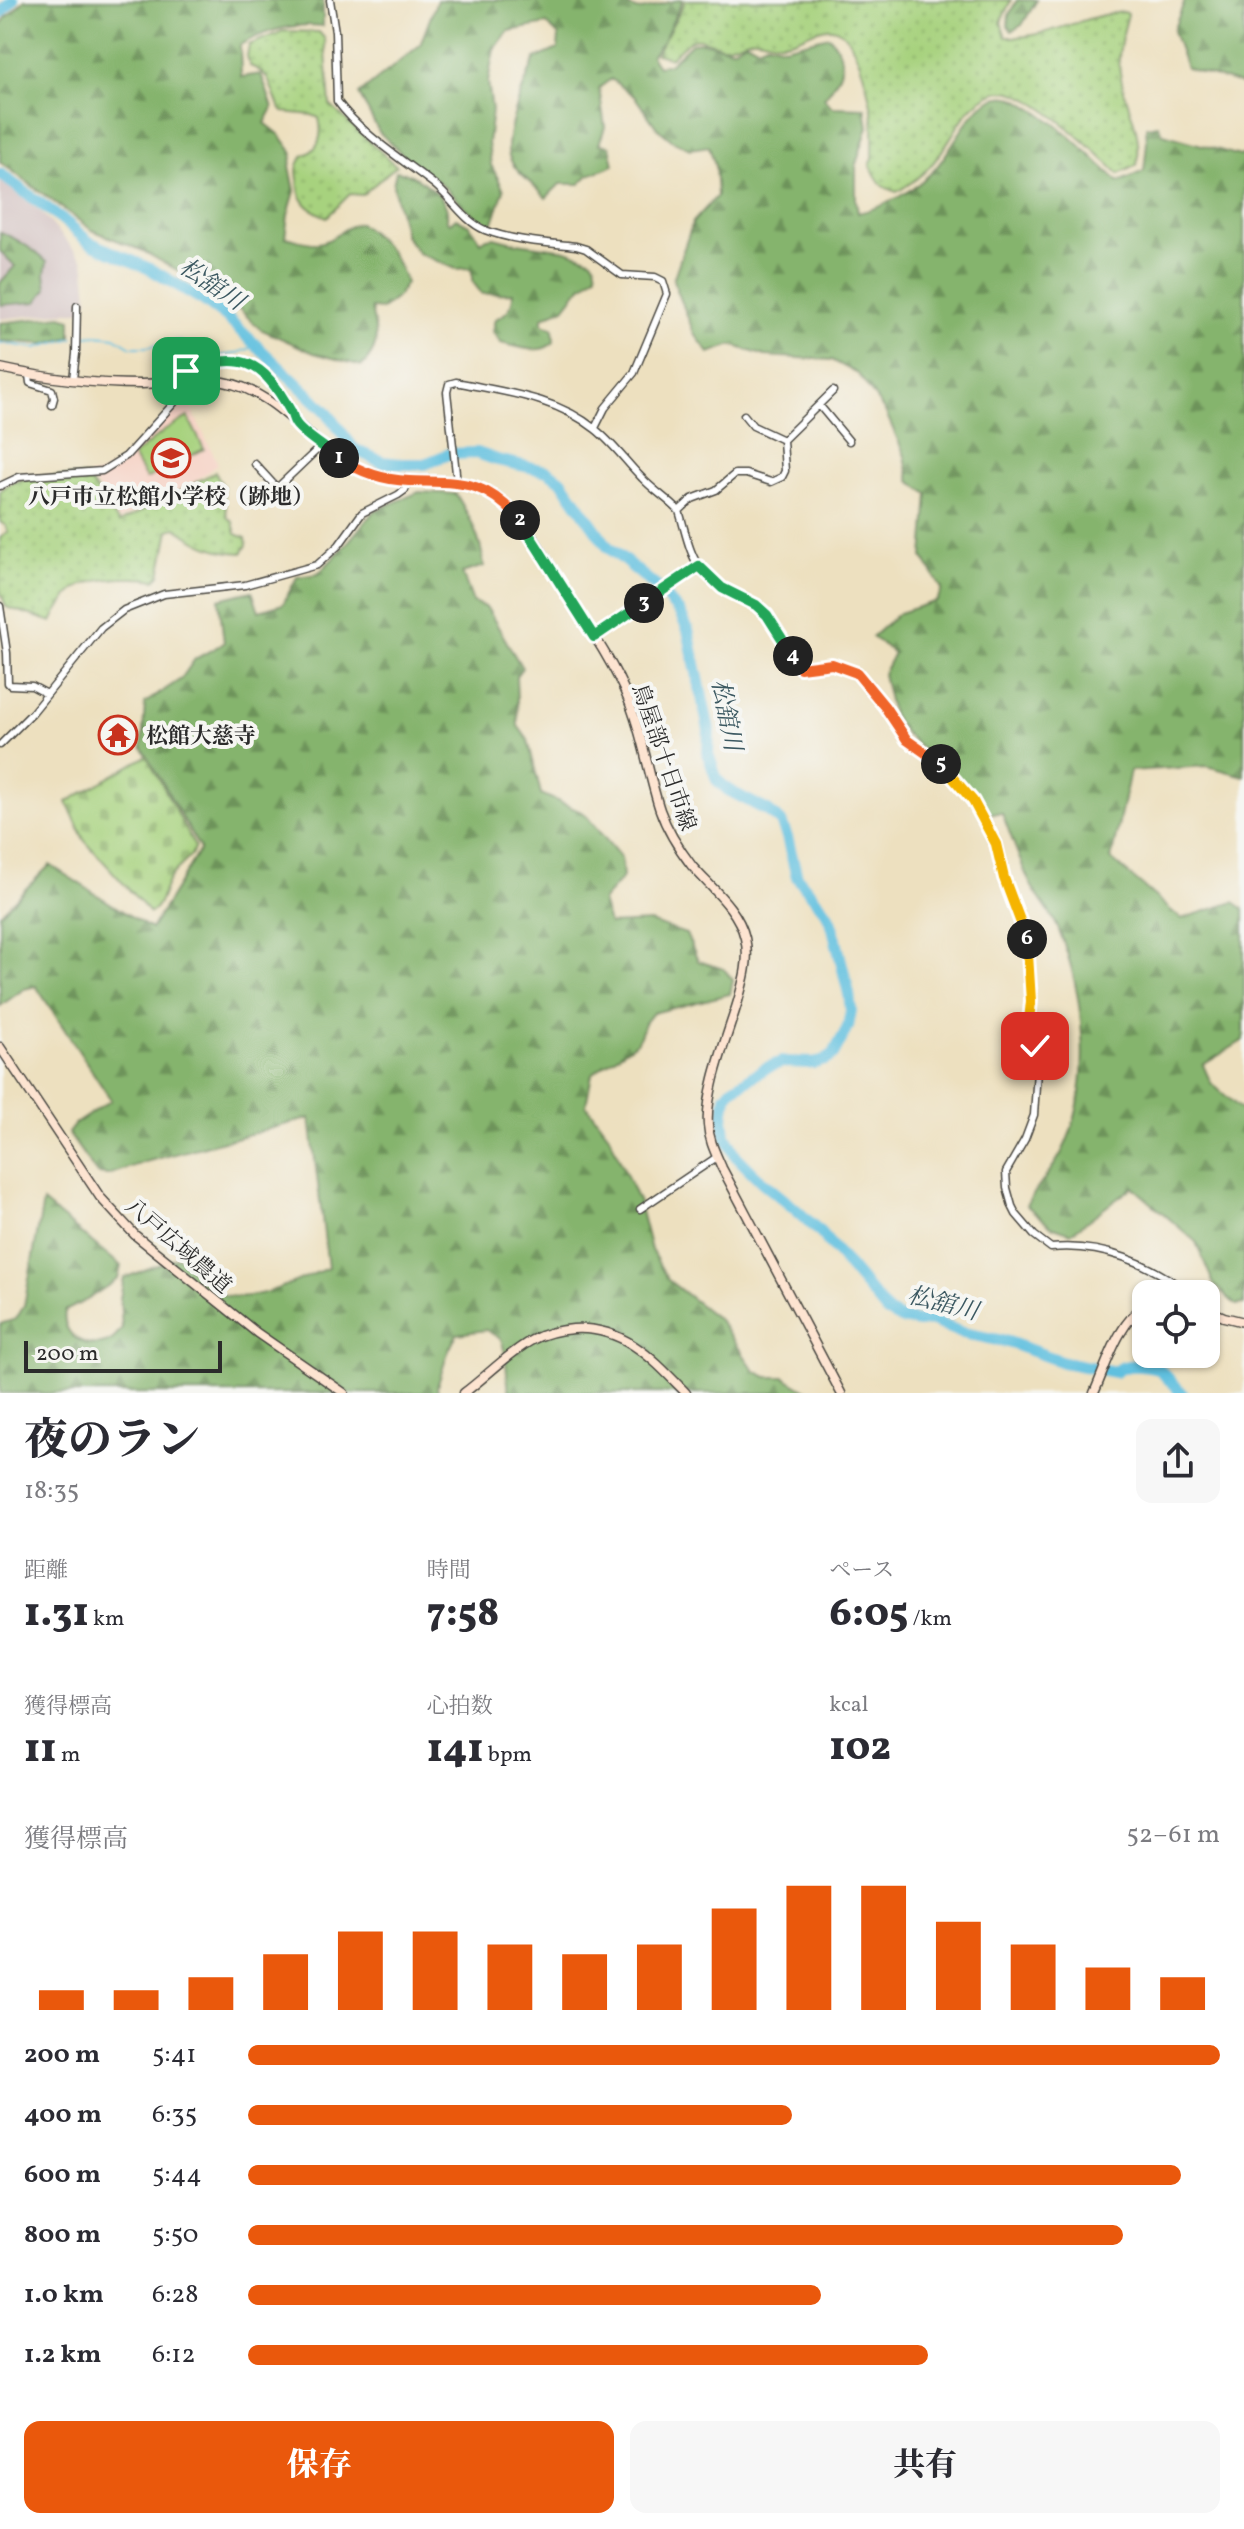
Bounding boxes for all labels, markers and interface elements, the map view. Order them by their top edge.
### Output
water label: 松舘川 [172,251,253,322]
pin [152,337,220,405]
icon: arrive [164,349,208,393]
school or university icon: 八戸市立松館小学校（跡地） [150,437,192,479]
pin: 1 [319,438,359,478]
text: 1 [335,442,343,473]
place label: 八戸市立松館小学校（跡地） [28,483,314,514]
pin: 2 [500,500,540,540]
text: 2 [514,504,526,535]
pin: 3 [624,583,664,623]
text: 3 [638,587,650,618]
pin: 4 [773,636,813,676]
text: 4 [786,640,800,671]
water label: 松舘川 [701,677,749,757]
street label: 鳥屋部十日市線 [623,680,702,836]
temple icon: 松館大慈寺 [97,714,139,756]
place label: 松館大慈寺 [146,722,256,753]
pin: 5 [921,744,961,784]
text: 5 [936,748,946,779]
pin: 6 [1007,919,1047,959]
text: 6 [1021,923,1033,954]
pin [1001,1012,1069,1080]
icon: check [1013,1024,1057,1068]
street label: 八戸広域農道 [117,1192,237,1302]
water label: 松舘川 [903,1280,984,1331]
map controls [1132,1280,1220,1368]
button: locate [1132,1280,1220,1368]
scale bar [24,1337,222,1373]
text: 200 m [36,1339,98,1370]
text: 夜のラン [24,1412,200,1473]
button: share [1136,1419,1220,1503]
text: 18:35 [24,1473,79,1509]
text: 距離 [24,1556,68,1587]
text: 時間 [427,1556,471,1587]
text: ペース [829,1556,894,1587]
text: 1.31 [24,1587,89,1643]
text: 7:58 [427,1587,500,1643]
text: 6:05 [829,1587,908,1643]
text: km [89,1604,125,1635]
text: /km [908,1604,952,1635]
text: kcal [829,1690,868,1721]
text: 獲得標高 [24,1692,112,1723]
text: 心拍数 [427,1692,493,1723]
text: 102 [829,1721,891,1777]
text: 11 [24,1723,57,1779]
text: 141 [427,1723,483,1779]
text: m [57,1740,80,1771]
text: bpm [483,1740,532,1771]
text: 52–61 m [1127,1817,1220,1853]
text: 獲得標高 [24,1822,128,1858]
text: 200 m [24,2037,100,2073]
text: 5:41 [152,2037,196,2073]
text: 400 m [24,2097,102,2133]
text: 6:35 [152,2097,197,2133]
text: 600 m [24,2157,101,2193]
text: 5:44 [152,2157,202,2193]
text: 800 m [24,2217,101,2253]
text: 5:50 [152,2217,198,2253]
text: 1.0 km [24,2277,104,2313]
text: 6:28 [152,2277,198,2313]
text: 1.2 km [24,2337,101,2373]
text: 6:12 [152,2337,195,2373]
button: 保存 [24,2421,614,2513]
button: 共有 [630,2421,1220,2513]

